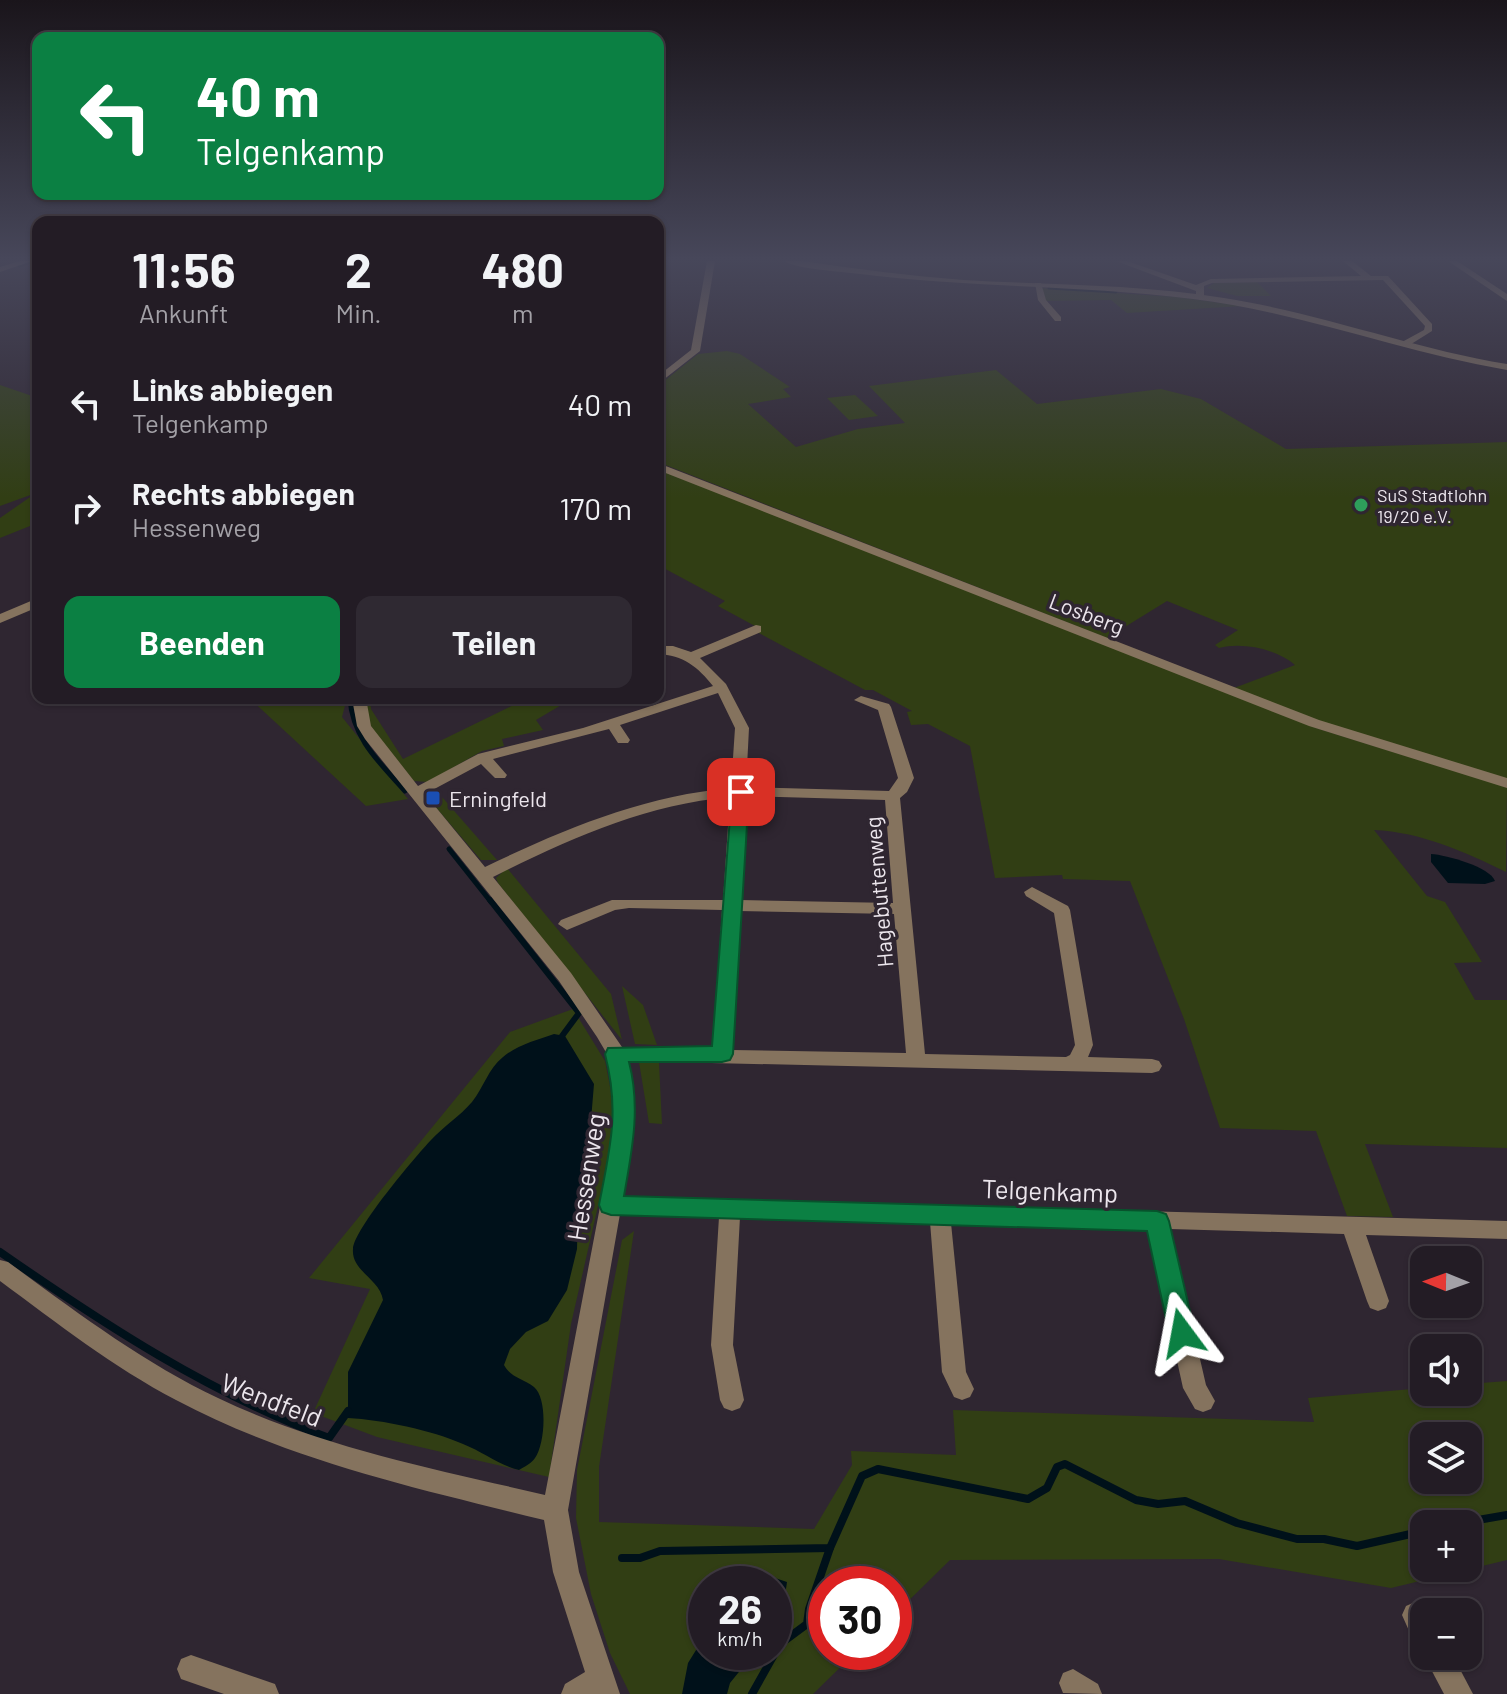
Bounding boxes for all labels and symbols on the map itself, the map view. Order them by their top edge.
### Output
place label: SuS Stadtlohn 19/20 e.V. [1377,484,1487,527]
marker: SuS Stadtlohn 19/20 e.V. [1352,496,1370,514]
street label: Losberg [1046,587,1128,639]
pin [707,758,775,826]
place label: Erningfeld [449,785,547,811]
marker: Erningfeld [424,789,442,807]
street label: Hagebuttenweg [858,816,898,968]
street label: Hessenweg [560,1111,610,1243]
street label: Telgenkamp [981,1172,1119,1208]
north arrow [1410,1246,1482,1318]
position arrow [1140,1291,1224,1375]
street label: Wendfeld [217,1366,327,1432]
speed limit sign: 30 [808,1566,912,1670]

